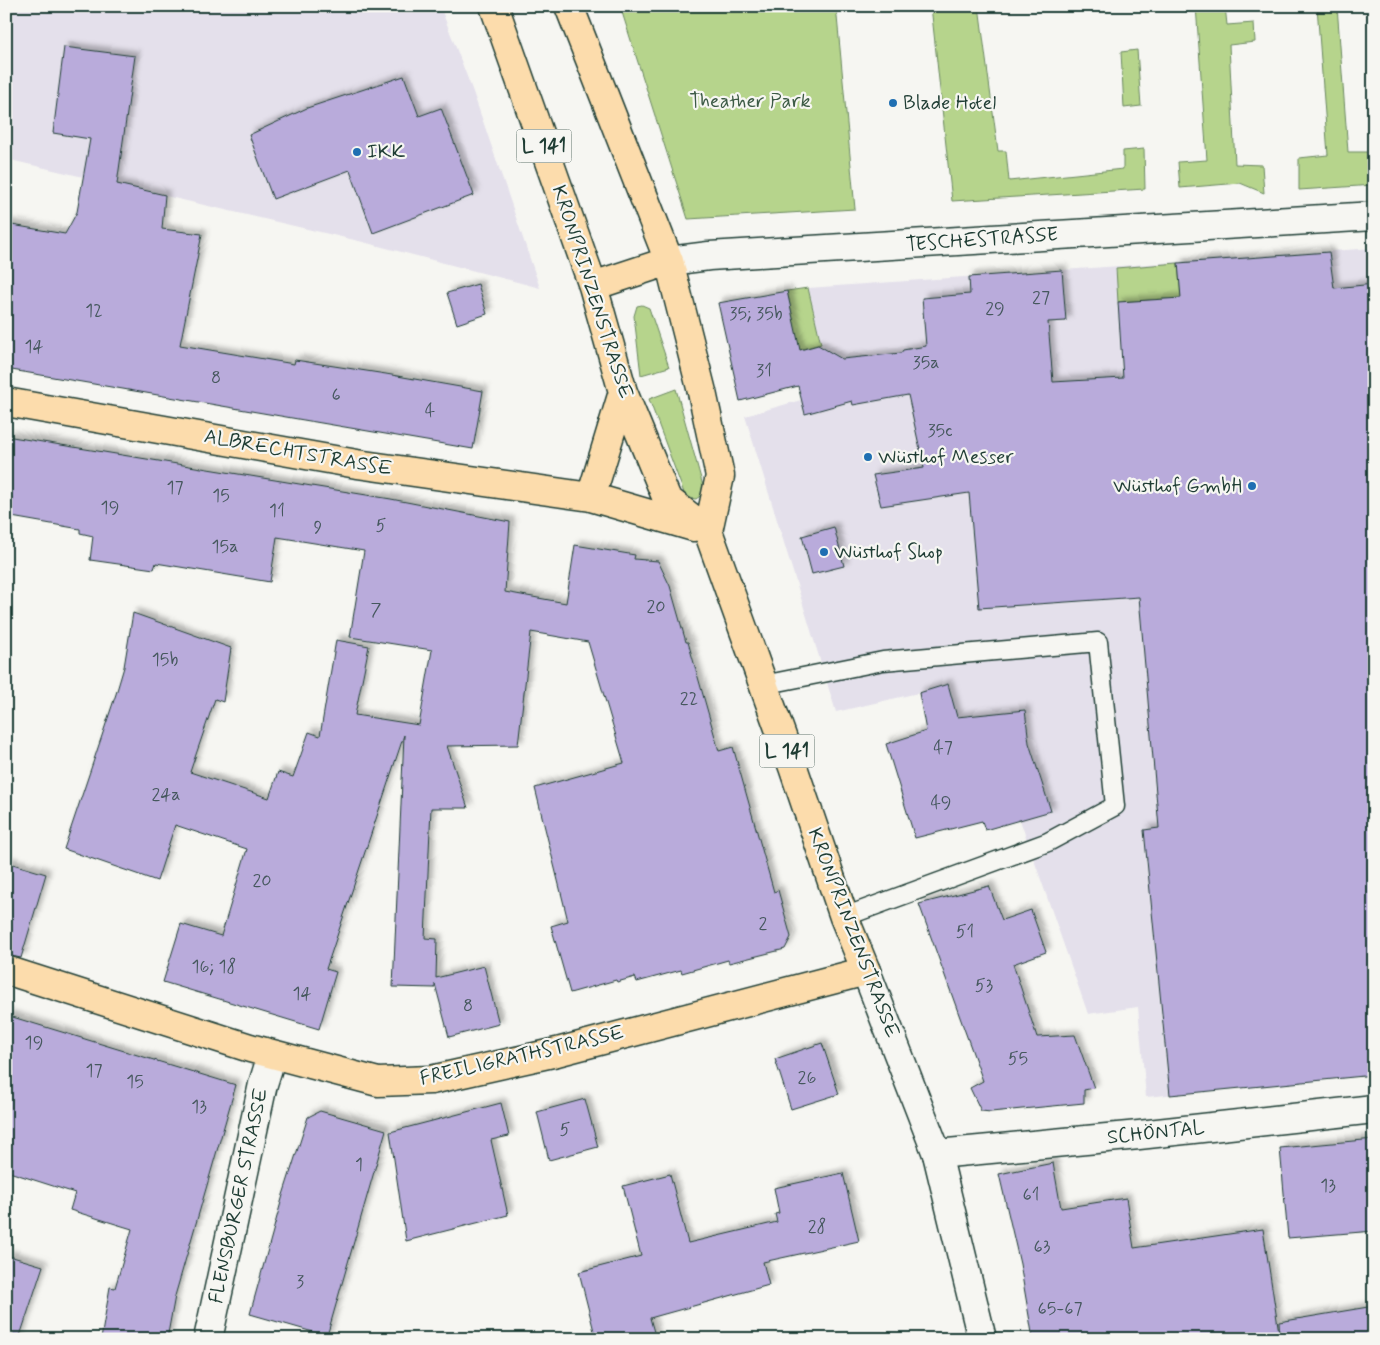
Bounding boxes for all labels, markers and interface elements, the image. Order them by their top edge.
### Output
park label: Theather Park [689,88,811,115]
place label: Blade Hotel [903,90,996,117]
marker: Blade Hotel [887,97,899,109]
road number: L 141 [516,130,572,162]
place label: IKK [367,139,406,166]
marker: IKK [351,146,363,158]
street label: KRONPRINZENSTRASSE [545,182,639,402]
street label: TESCHESTRASSE [905,221,1059,259]
house number: 27 [1032,286,1050,310]
house number: 29 [985,297,1005,321]
house number: 12 [85,299,103,323]
house number: 35; 35b [729,302,783,326]
house number: 14 [25,335,44,359]
house number: 35a [913,351,939,375]
house number: 31 [756,359,772,383]
house number: 8 [211,366,221,390]
house number: 6 [331,383,341,407]
house number: 4 [425,399,435,423]
house number: 35c [927,419,953,443]
street label: ALBRECHTSTRASSE [202,423,394,483]
place label: Wüsthof Messer [878,444,1014,471]
marker: Wüsthof Messer [862,451,874,463]
place label: Wüsthof GmbH [1113,473,1242,500]
house number: 17 [166,476,184,500]
marker: Wüsthof GmbH [1246,480,1258,492]
house number: 15 [212,484,230,508]
house number: 19 [101,496,119,520]
house number: 11 [269,499,285,523]
house number: 5 [376,514,387,538]
house number: 9 [314,516,323,540]
house number: 15a [212,535,238,559]
place label: Wüsthof Shop [834,539,943,566]
marker: Wüsthof Shop [818,546,830,558]
house number: 20 [646,595,666,619]
house number: 7 [371,598,382,622]
house number: 15b [152,648,178,672]
house number: 22 [680,687,698,711]
road number: L 141 [760,734,814,768]
house number: 47 [933,736,953,760]
house number: 24a [152,783,181,807]
house number: 49 [930,791,952,815]
street label: KRONPRINZENSTRASSE [800,824,906,1042]
house number: 20 [252,869,272,893]
house number: 2 [759,912,768,936]
house number: 51 [956,920,974,944]
house number: 16; 18 [192,955,236,979]
house number: 53 [975,974,994,998]
house number: 14 [293,982,312,1006]
house number: 8 [463,994,473,1018]
street label: FREILIGRATHSTRASSE [417,1019,627,1093]
house number: 19 [25,1031,43,1055]
house number: 55 [1008,1047,1028,1071]
house number: 17 [85,1059,103,1083]
house number: 26 [798,1066,816,1090]
house number: 15 [126,1070,144,1094]
street label: FLENSBURGER STRASSE [203,1086,275,1306]
house number: 13 [191,1095,207,1119]
street label: SCHÖNTAL [1106,1114,1206,1152]
house number: 5 [560,1118,571,1142]
house number: 1 [355,1153,363,1177]
house number: 13 [1320,1174,1336,1198]
house number: 61 [1023,1183,1039,1207]
house number: 28 [808,1215,826,1239]
house number: 63 [1034,1235,1051,1259]
house number: 3 [296,1270,304,1294]
house number: 65-67 [1037,1297,1083,1321]

